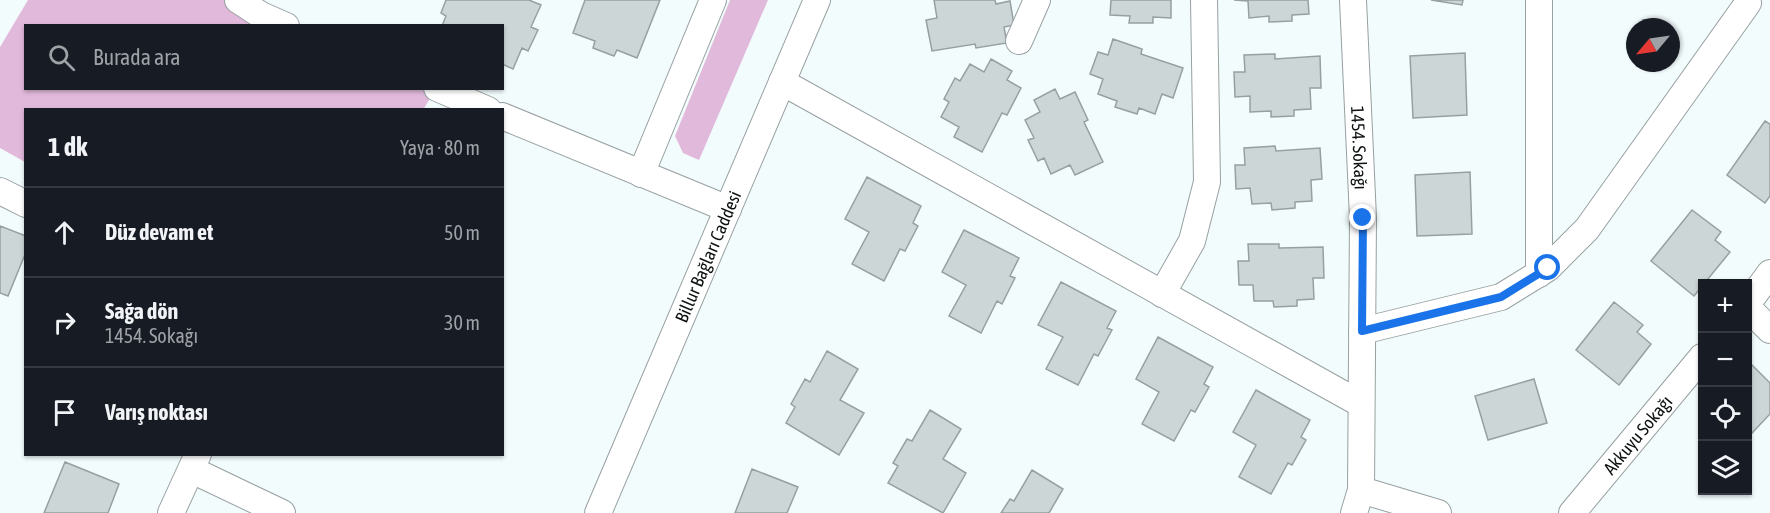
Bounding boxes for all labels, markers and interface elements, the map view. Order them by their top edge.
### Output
north arrow [1626,18,1680,72]
search box [24,24,504,90]
icon: search [45,41,78,74]
text: Burada ara [93,44,181,70]
street label: 1454. Sokağı [1347,106,1372,190]
text: 1 dk [48,132,88,162]
text: Yaya · 80 m [400,136,480,159]
street label: Billur Bağları Caddesi [670,188,745,325]
route end [1349,204,1375,230]
icon: ahead [48,216,81,249]
text: Düz devam et [105,219,213,245]
text: 50 m [444,221,480,244]
route start [1534,254,1560,280]
map controls [1698,279,1752,495]
button: + [1698,279,1752,333]
text: Sağa dön [105,298,178,324]
icon: right [48,306,81,339]
text: 30 m [444,311,480,334]
text: 1454. Sokağı [105,324,198,347]
button: − [1698,333,1752,387]
button: locate [1698,387,1752,441]
street label: Akkuyu Sokağı [1598,391,1676,478]
icon: arrive [48,396,81,429]
text: Varış noktası [105,399,208,425]
button: layers [1698,441,1752,495]

